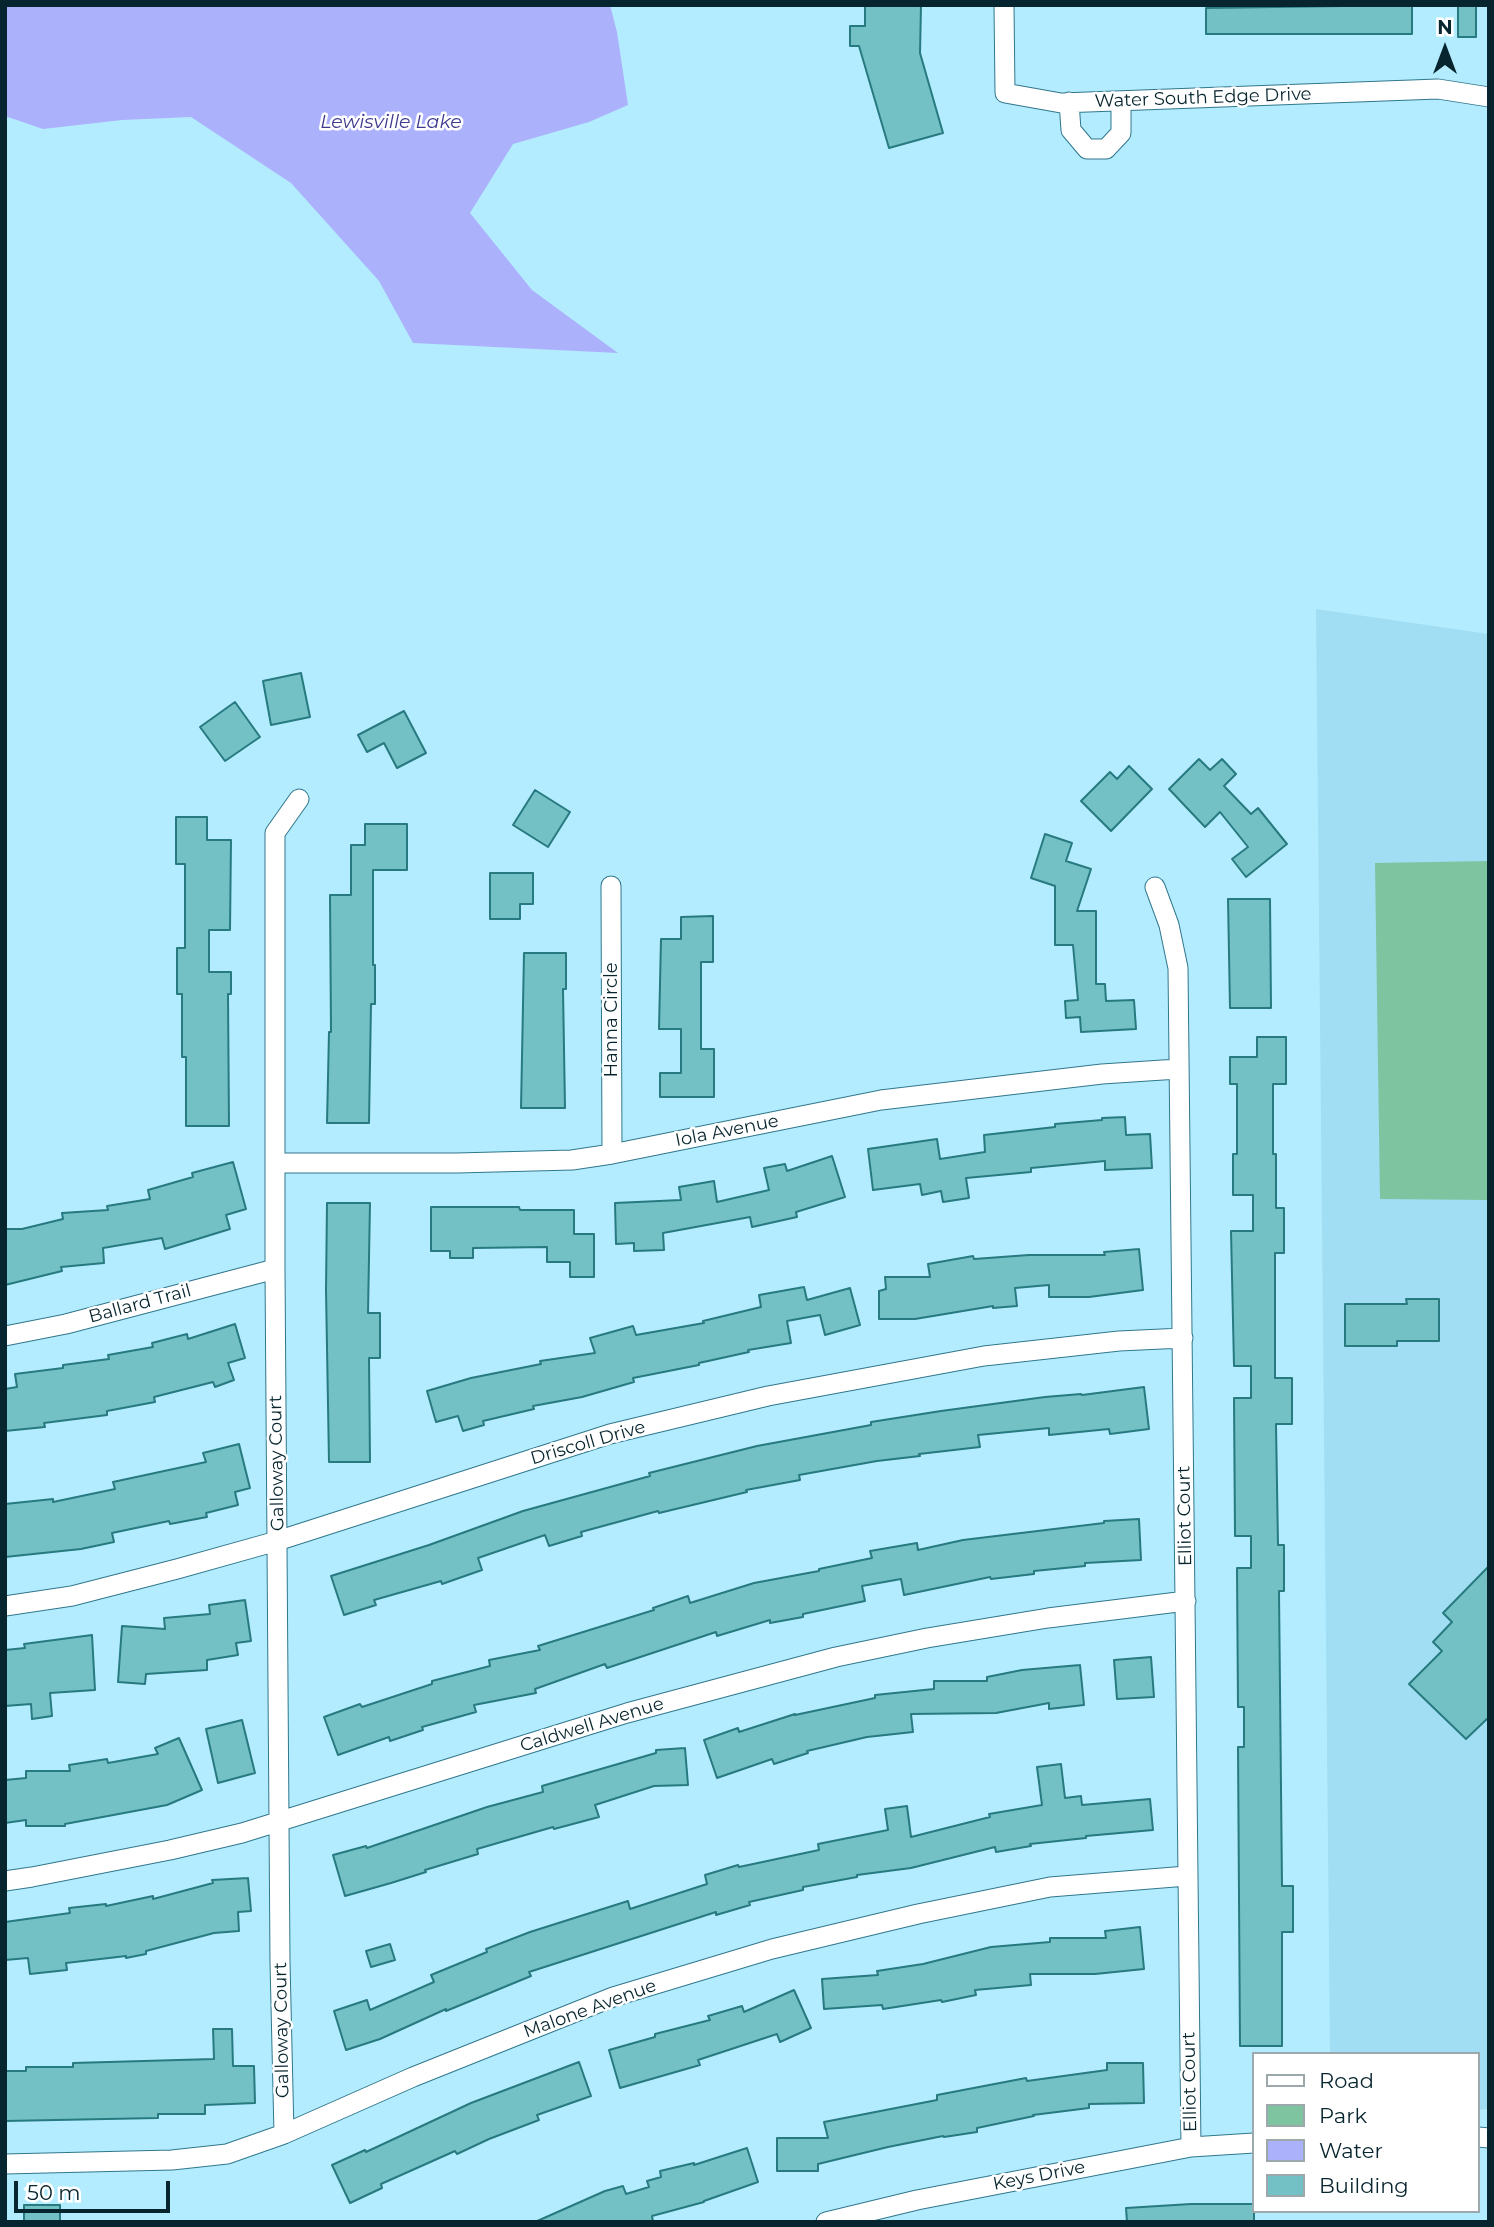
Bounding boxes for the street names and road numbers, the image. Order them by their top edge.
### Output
street label: Water South Edge Drive [1094,83,1312,113]
street label: Hanna Circle [601,962,623,1078]
street label: Iola Avenue [673,1110,781,1152]
street label: Ballard Trail [86,1280,194,1328]
street label: Galloway Court [265,1395,289,1531]
street label: Driscoll Drive [528,1416,648,1470]
street label: Elliot Court [1173,1466,1197,1566]
street label: Caldwell Avenue [518,1693,666,1757]
street label: Galloway Court [270,1962,294,2098]
street label: Malone Avenue [521,1975,659,2043]
street label: Elliot Court [1178,2032,1202,2132]
street label: Keys Drive [991,2156,1087,2196]

